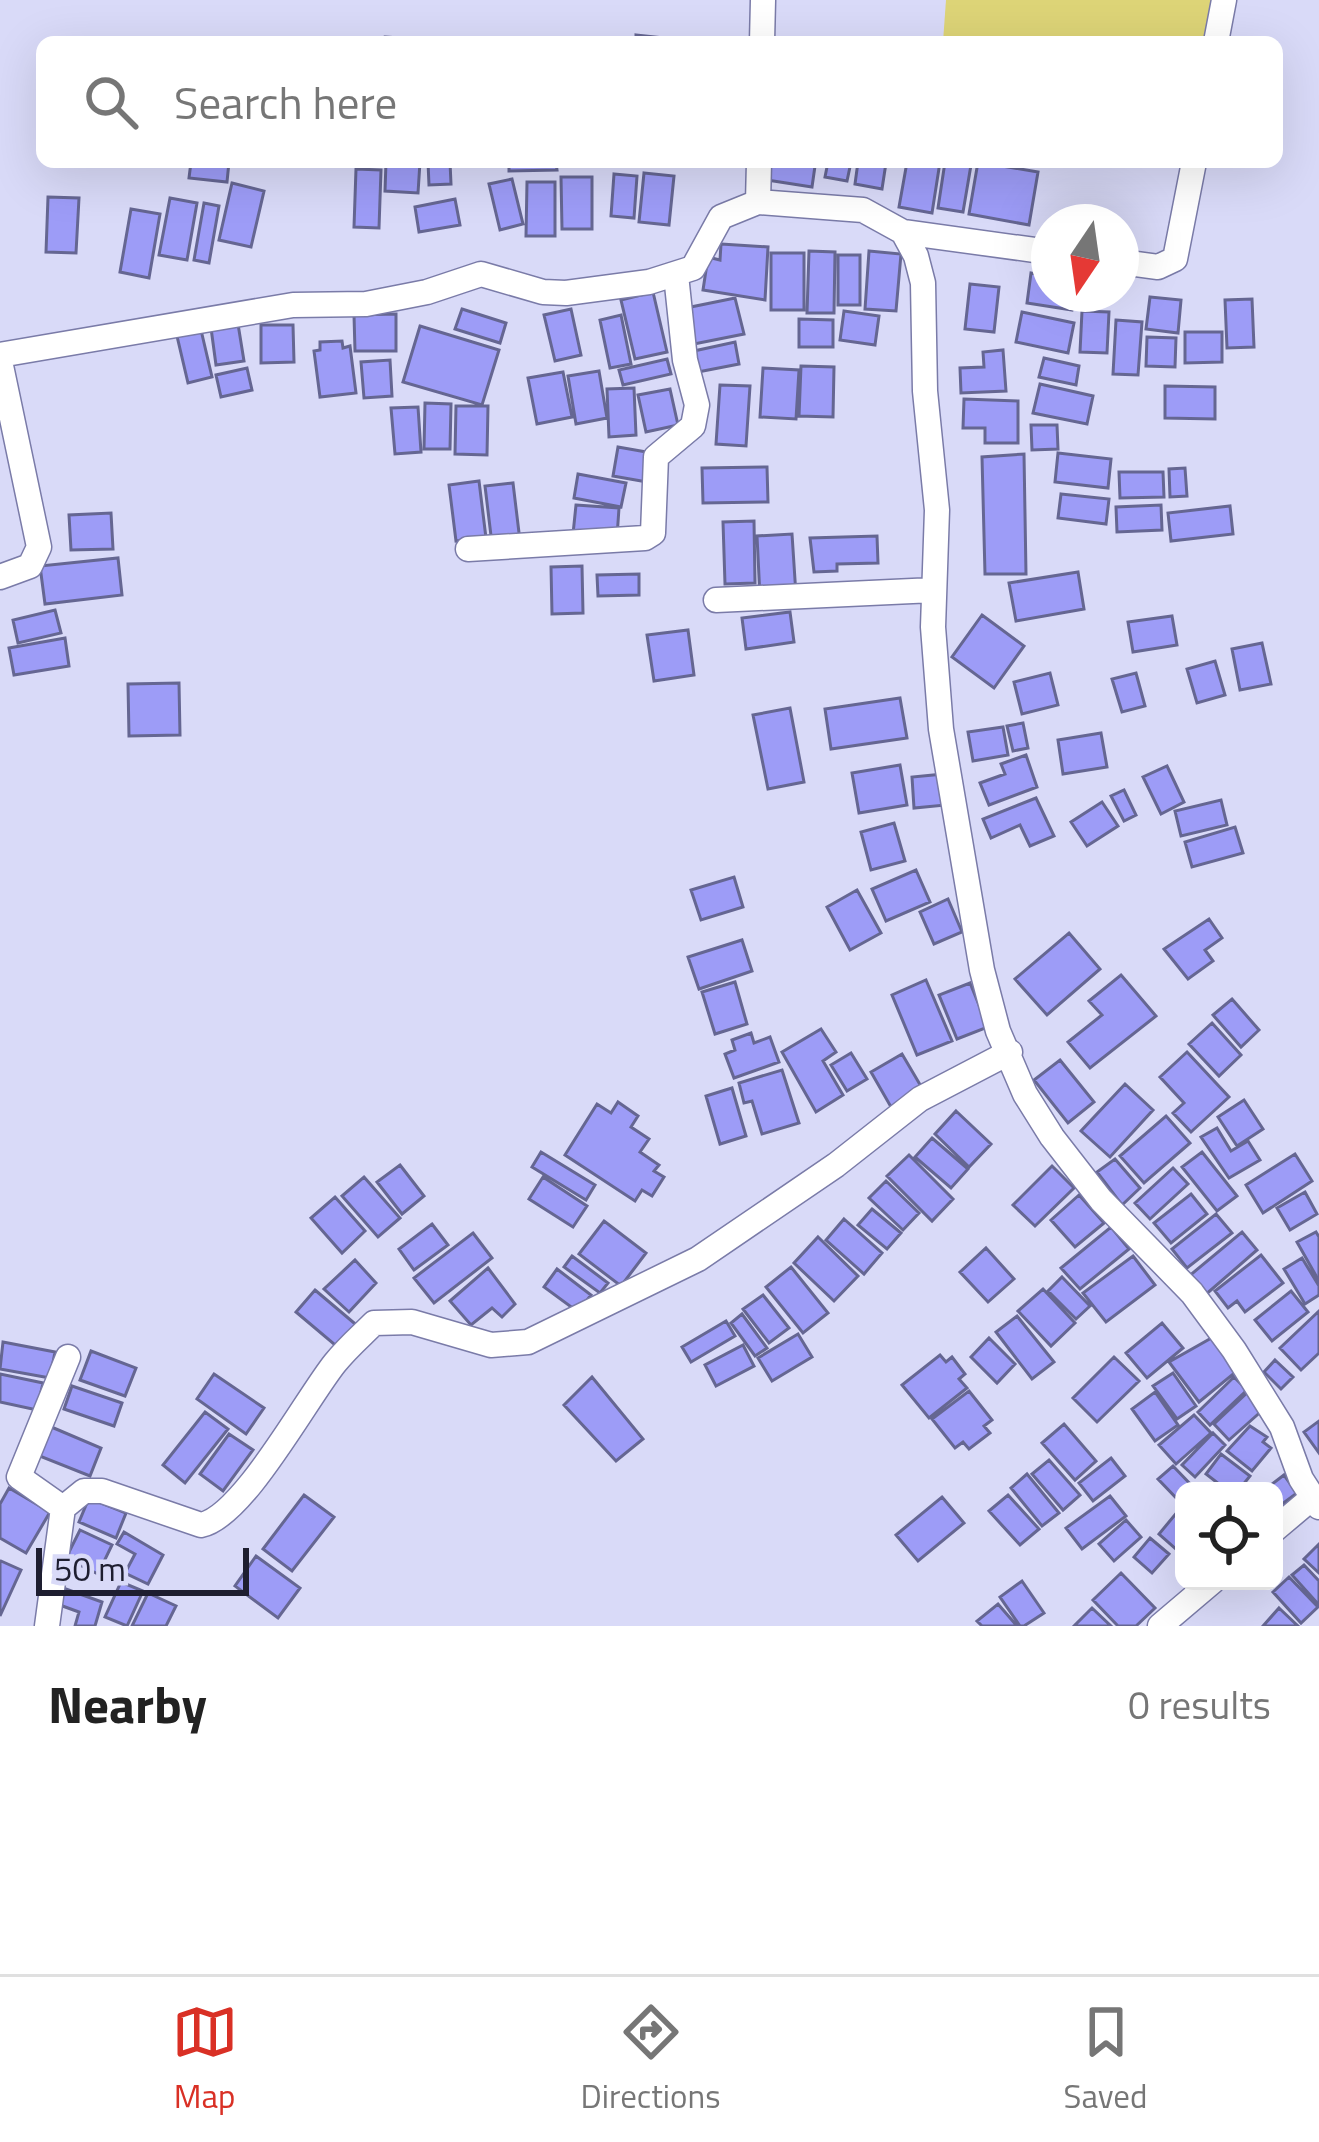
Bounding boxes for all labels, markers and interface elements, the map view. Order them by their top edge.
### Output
search box [36,36,1283,168]
text: Search here [174,68,397,136]
icon: search [78,69,144,135]
north arrow [1031,204,1139,312]
map controls [1175,1482,1283,1590]
button: locate [1175,1482,1283,1590]
scale bar [36,1542,249,1595]
text: 50 m [54,1544,126,1594]
text: Nearby [48,1665,207,1743]
text: 0 results [1128,1675,1271,1734]
tab: Map [172,1999,238,2121]
tab: Directions [581,1999,721,2121]
tab: Saved [1064,1999,1147,2121]

